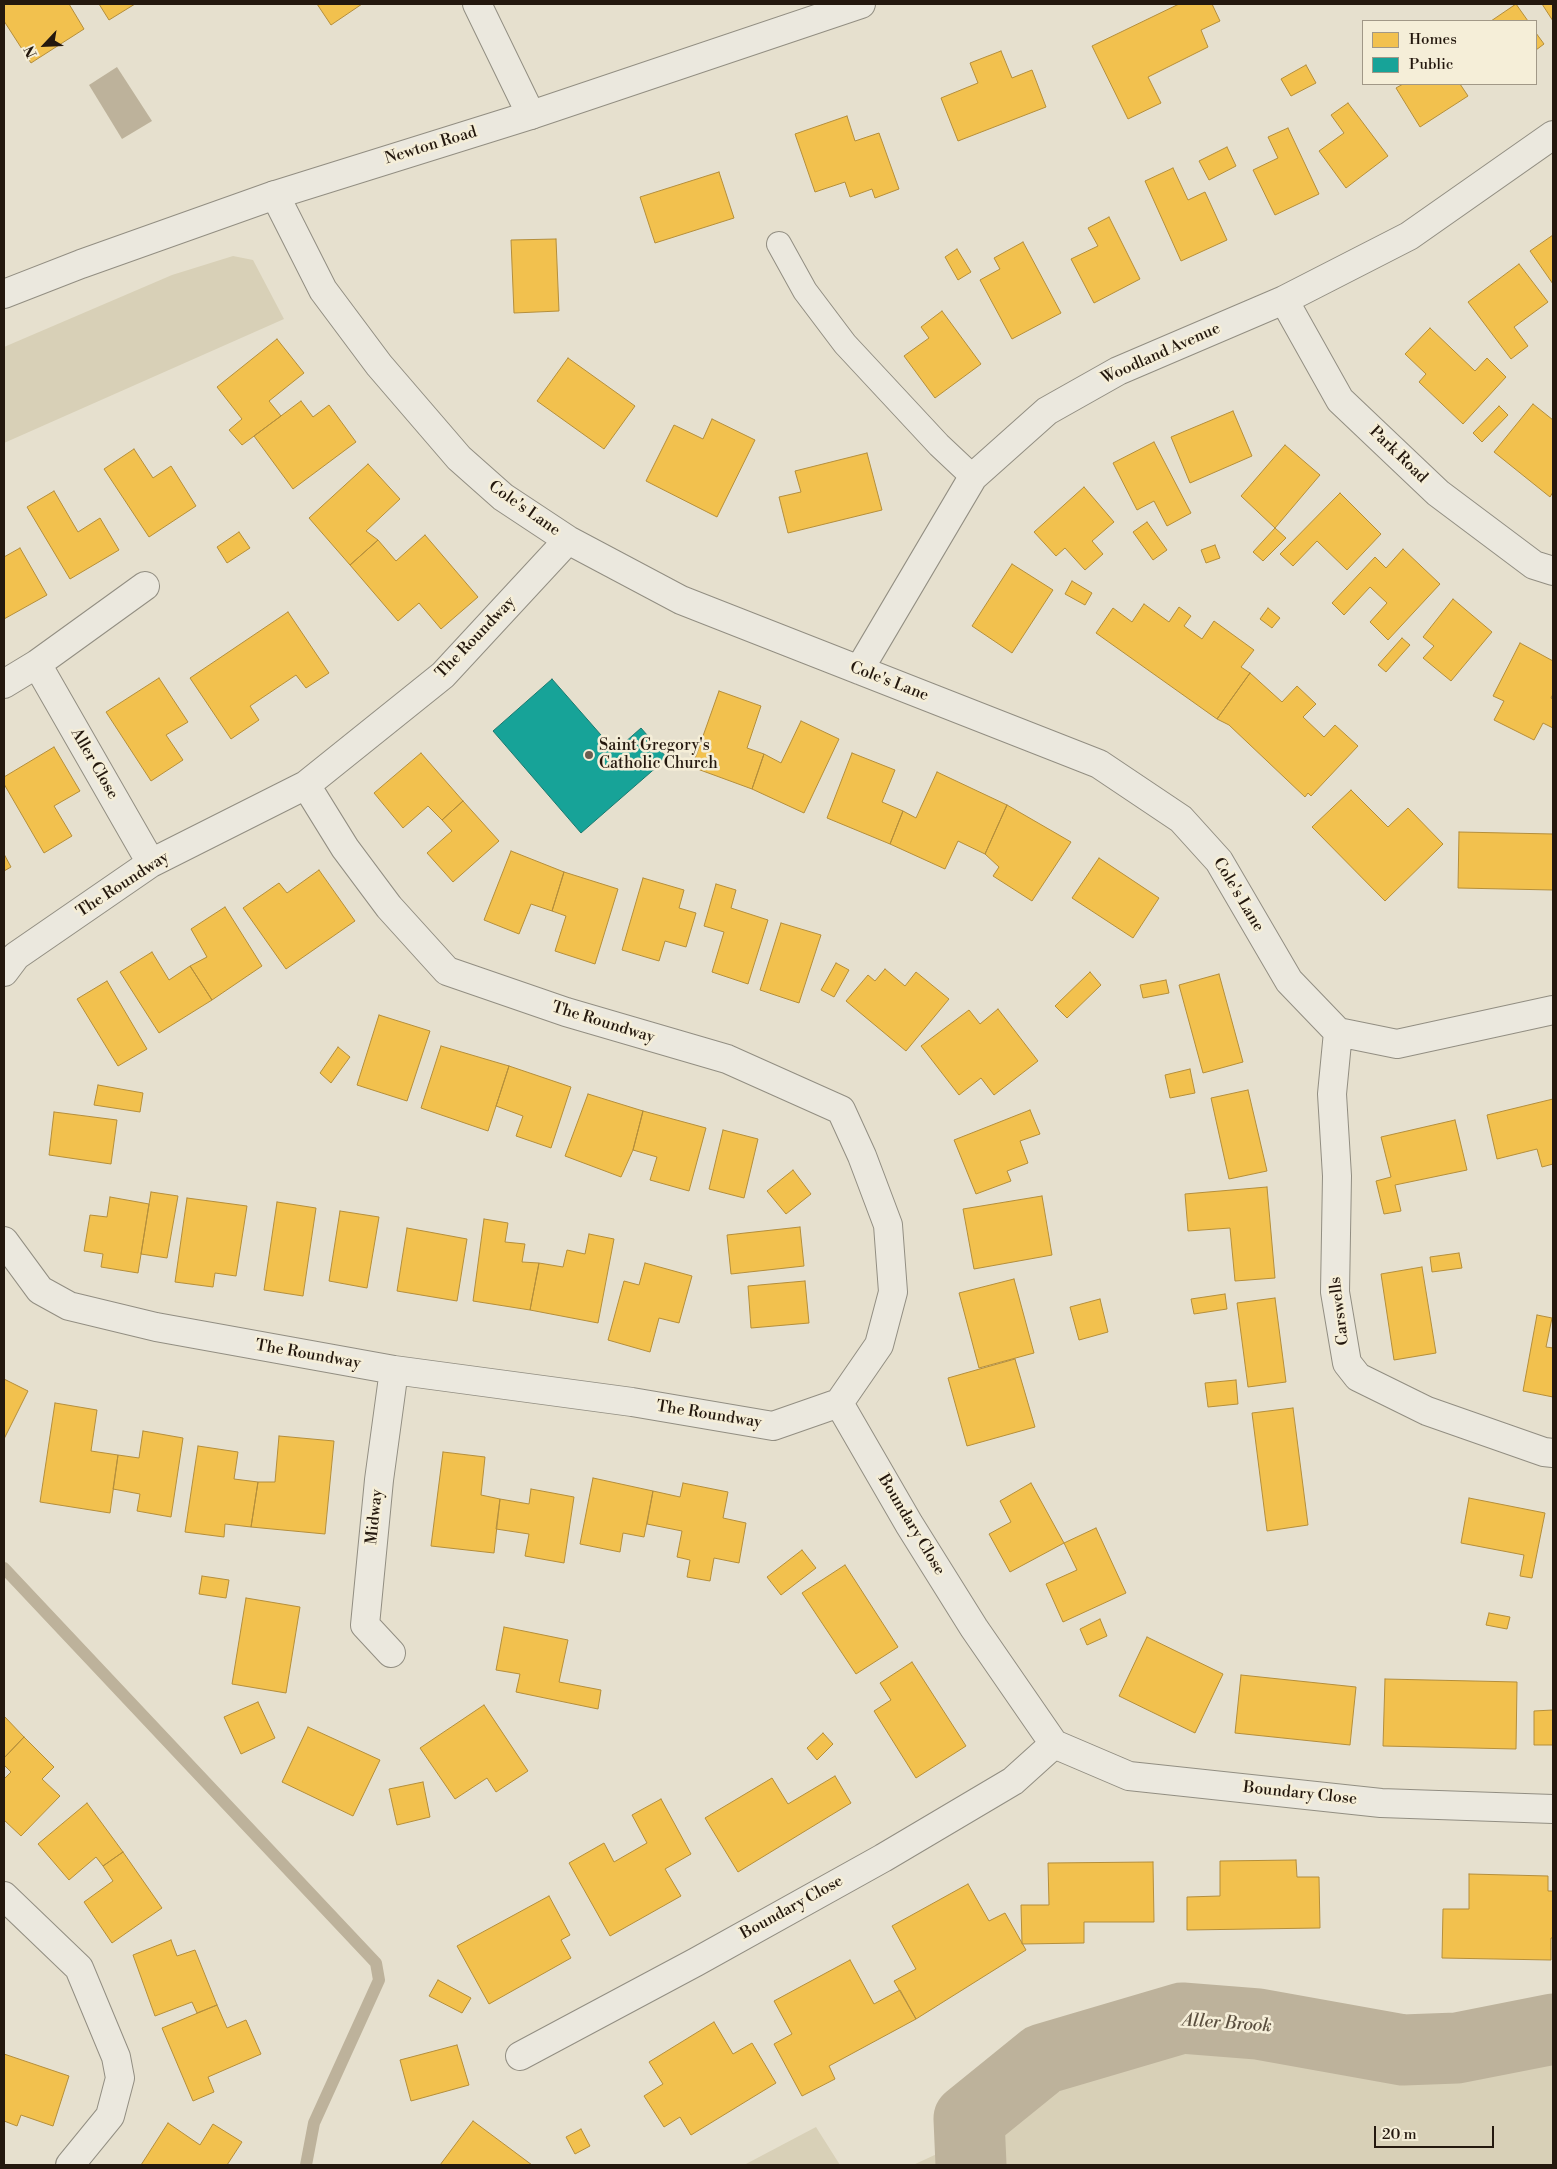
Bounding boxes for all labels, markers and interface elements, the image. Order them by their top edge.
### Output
north arrow [20,20,70,70]
legend [1362,20,1537,85]
text: Homes [1409,30,1457,49]
text: N [21,43,42,60]
text: Public [1409,55,1453,74]
street label: Newton Road [383,123,479,169]
street label: Woodland Avenue [1099,319,1223,389]
street label: Park Road [1365,423,1431,487]
street label: Cole's Lane [485,477,563,541]
street label: The Roundway [432,593,520,683]
street label: Cole's Lane [847,658,931,706]
street label: Aller Close [66,725,122,803]
place label: Saint Gregory's Catholic Church [599,736,718,774]
marker: Saint Gregory's Catholic Church [583,749,595,761]
street label: The Roundway [73,848,173,922]
street label: Cole's Lane [1208,854,1268,936]
street label: The Roundway [549,998,657,1048]
street label: Carswells [1326,1276,1354,1346]
street label: The Roundway [254,1336,362,1374]
street label: The Roundway [655,1397,763,1433]
street label: Boundary Close [873,1471,949,1579]
street label: Midway [363,1488,387,1546]
street label: Boundary Close [1242,1778,1358,1810]
street label: Boundary Close [737,1872,847,1944]
water label: Aller Brook [1182,2010,1272,2038]
scale bar [1377,2116,1497,2148]
text: 20 m [1382,2125,1417,2144]

